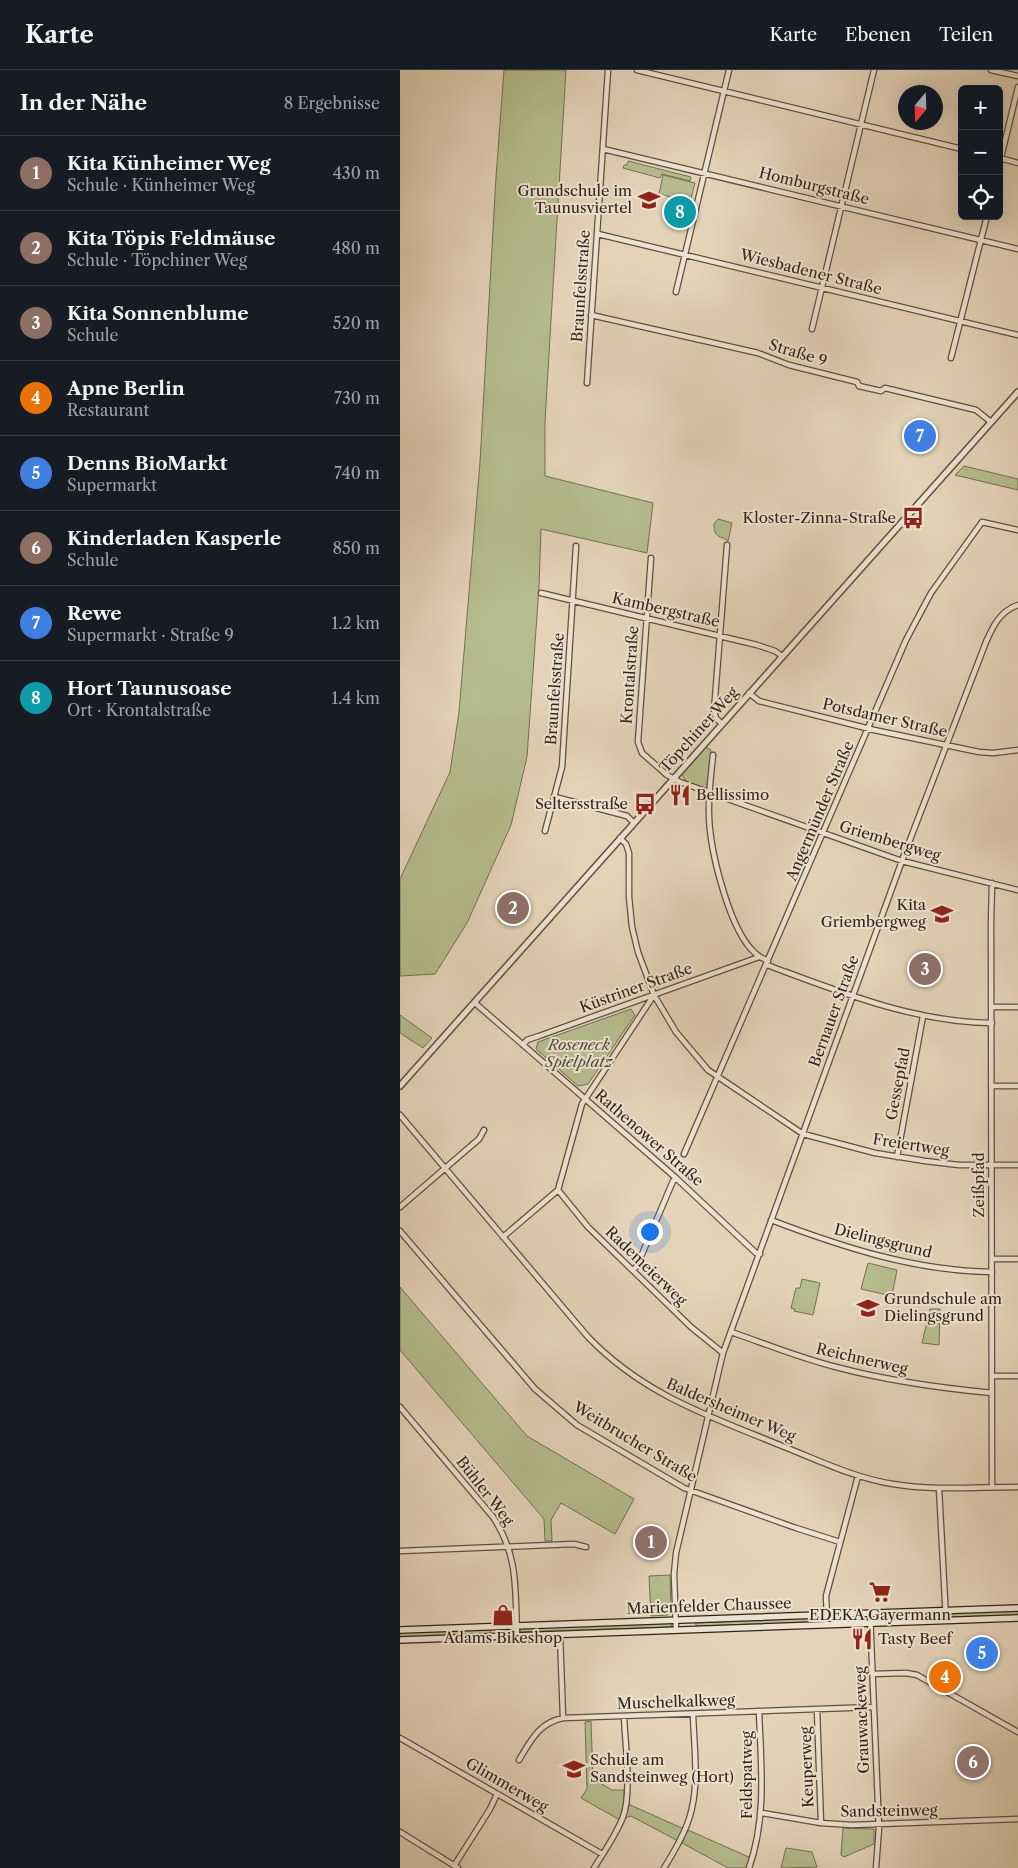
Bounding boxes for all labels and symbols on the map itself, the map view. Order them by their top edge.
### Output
north arrow [898,85,943,130]
street label: Homburgstraße [757,163,871,208]
place label: Grundschule im Taunusviertel [517,181,633,217]
school or university icon: Grundschule im Taunusviertel [636,187,662,213]
pin: 8 [664,193,696,231]
street label: Braunfelsstraße [567,229,594,343]
street label: Wiesbadener Straße [737,244,884,298]
street label: Straße 9 [767,335,830,370]
pin: 7 [904,417,936,455]
bus stop icon: Kloster-Zinna-Straße [900,505,926,531]
place label: Kloster-Zinna-Straße [743,508,896,527]
street label: Kambergstraße [610,588,722,631]
street label: Krontalstraße [617,625,642,725]
street label: Braunfelsstraße [541,632,568,746]
street label: Töpchiner Weg [655,683,742,776]
street label: Potsdamer Straße [821,694,949,741]
street label: Angermünder Straße [781,738,858,885]
restaurant icon: Bellissimo [667,782,693,808]
place label: Bellissimo [696,785,769,804]
bus stop icon: Seltersstraße [632,791,658,817]
place label: Seltersstraße [535,794,628,813]
street label: Griembergweg [837,816,943,865]
pin: 2 [497,889,529,927]
place label: Kita Griembergweg [821,895,926,931]
school or university icon: Kita Griembergweg [929,901,955,927]
pin: 3 [909,950,941,988]
street label: Bernauer Straße [805,952,863,1069]
street label: Küstriner Straße [577,958,695,1017]
park label: Roseneck Spielplatz [544,1035,614,1071]
street label: Gessepfad [881,1046,914,1122]
street label: Rathenower Straße [591,1085,708,1190]
street label: Freiertweg [871,1129,951,1160]
street label: Zeißpfad [969,1152,988,1218]
your location [637,1219,663,1245]
street label: Dielingsgrund [832,1219,934,1262]
street label: Rademeierweg [601,1222,691,1309]
place label: Grundschule am Dielingsgrund [884,1289,1002,1325]
school or university icon: Grundschule am Dielingsgrund [855,1295,881,1321]
street label: Reichnerweg [814,1339,910,1378]
street label: Baldersheimer Weg [664,1374,799,1445]
street label: Weitbrucher Straße [569,1397,701,1486]
street label: Bühler Weg [452,1452,518,1529]
pin: 1 [635,1523,667,1561]
supermarket icon: EDEKA Gayermann [867,1579,893,1605]
street label: Marienfelder Chaussee [626,1593,792,1618]
shop icon: Adams Bikeshop [490,1602,516,1628]
place label: EDEKA Gayermann [809,1605,952,1624]
restaurant icon: Tasty Beef [849,1626,875,1652]
place label: Adams Bikeshop [443,1628,562,1647]
place label: Tasty Beef [878,1629,954,1648]
pin: 5 [966,1634,998,1672]
pin: 4 [929,1658,961,1696]
street label: Grauwackeweg [850,1666,873,1774]
street label: Muschelkalkweg [617,1690,735,1713]
street label: Keuperweg [796,1726,817,1808]
street label: Feldspatweg [737,1731,756,1819]
pin: 6 [957,1743,989,1781]
place label: Schule am Sandsteinweg (Hort) [590,1750,734,1786]
street label: Glimmerweg [463,1753,552,1816]
school or university icon: Schule am Sandsteinweg (Hort) [561,1756,587,1782]
street label: Sandsteinweg [840,1800,938,1821]

